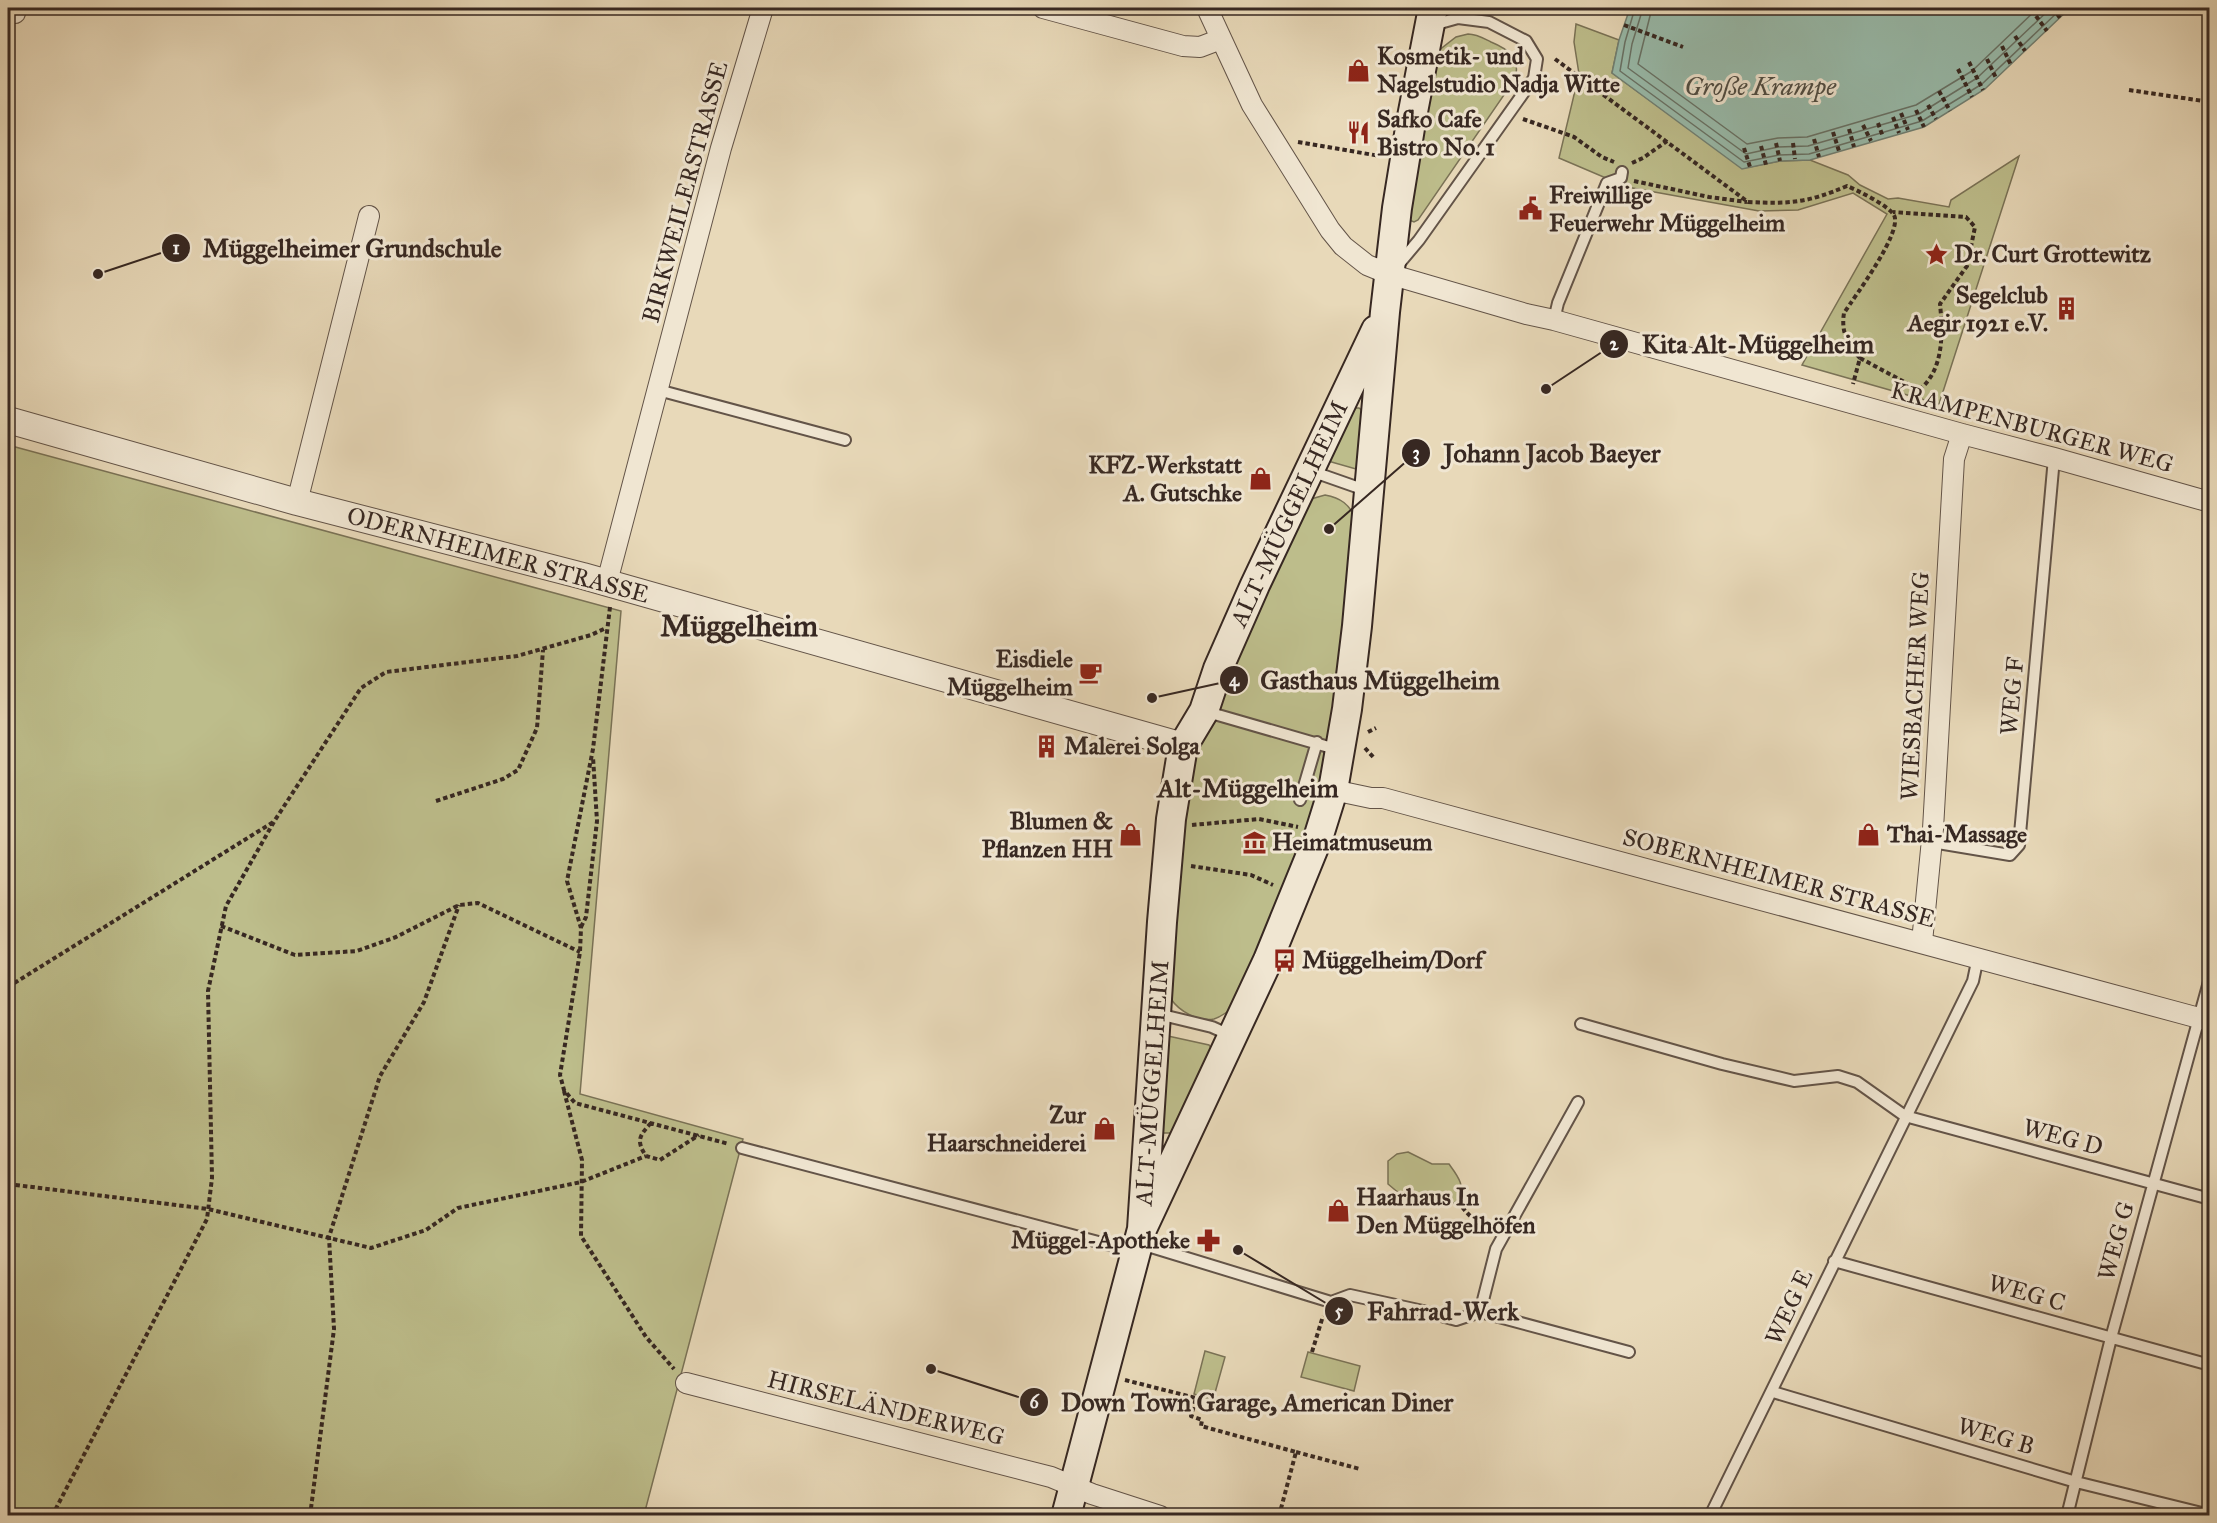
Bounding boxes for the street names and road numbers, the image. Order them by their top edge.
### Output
street label: BIRKWEILERSTRASSE [636,58,734,326]
street label: KRAMPENBURGER WEG [1887,375,2177,479]
street label: ALT-MÜGGELHEIM [1223,396,1355,633]
street label: ODERNHEIMER STRASSE [344,500,652,610]
street label: WIESBACHER WEG [1894,571,1936,801]
street label: WEG F [1994,655,2030,736]
street label: SOBERNHEIMER STRASSE [1619,822,1939,934]
street label: ALT-MÜGGELHEIM [1128,959,1176,1208]
street label: WEG D [2020,1112,2106,1162]
street label: WEG G [2091,1198,2141,1284]
street label: WEG E [1759,1264,1819,1350]
street label: WEG C [1985,1268,2069,1318]
street label: HIRSELÄNDERWEG [764,1364,1008,1452]
street label: WEG B [1954,1411,2038,1461]

